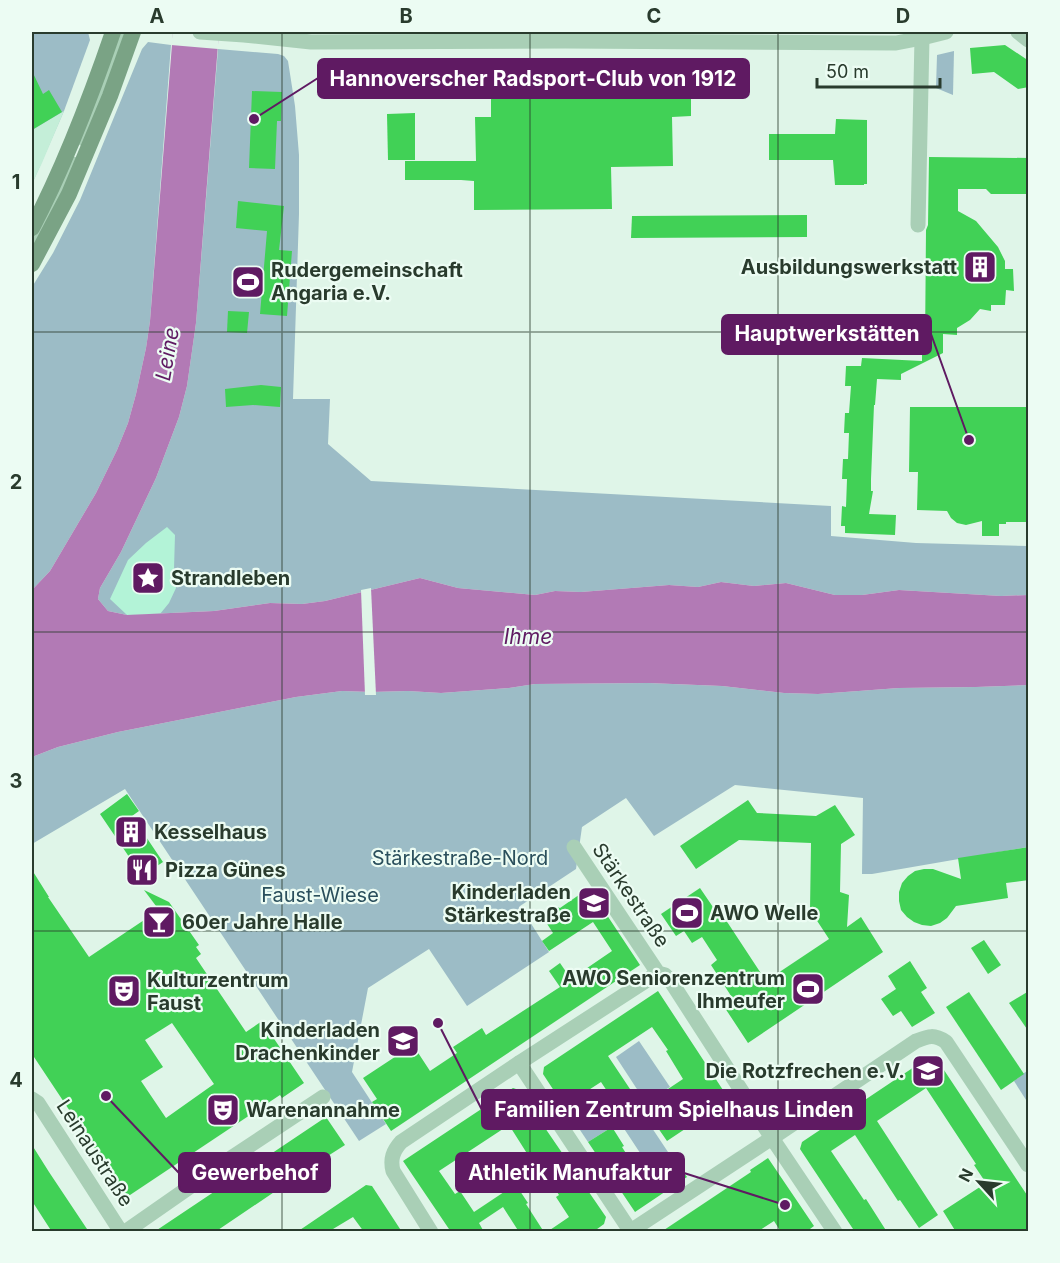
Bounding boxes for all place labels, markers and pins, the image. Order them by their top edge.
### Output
callout: Hannoverscher Radsport-Club von 1912 [318,59,749,98]
building icon: Ausbildungswerkstatt [962,249,998,285]
place label: Ausbildungswerkstatt [741,255,957,279]
place label: Rudergemeinschaft Angaria e.V. [271,258,463,305]
sports icon: Rudergemeinschaft Angaria e.V. [230,264,266,300]
callout: Hauptwerkstätten [722,315,931,354]
place icon: Strandleben [130,560,166,596]
place label: Strandleben [171,566,290,590]
building icon: Kesselhaus [113,814,149,850]
place label: Kesselhaus [154,820,267,844]
restaurant icon: Pizza Günes [124,852,160,888]
place label: Pizza Günes [165,858,286,882]
place label: Kinderladen Stärkestraße [444,880,571,927]
school or university icon: Kinderladen Stärkestraße [576,885,612,921]
sports icon: AWO Welle [669,895,705,931]
place label: AWO Welle [710,901,818,925]
bar icon: 60er Jahre Halle [141,904,177,940]
place label: 60er Jahre Halle [182,910,343,934]
place label: AWO Seniorenzentrum Ihmeufer [562,966,785,1013]
place label: Kulturzentrum Faust [147,968,288,1015]
sports icon: AWO Seniorenzentrum Ihmeufer [790,971,826,1007]
theatre icon: Kulturzentrum Faust [106,973,142,1009]
place label: Kinderladen Drachenkinder [235,1018,380,1065]
school or university icon: Kinderladen Drachenkinder [385,1023,421,1059]
school or university icon: Die Rotzfrechen e.V. [910,1053,946,1089]
place label: Die Rotzfrechen e.V. [705,1059,905,1083]
callout: Familien Zentrum Spielhaus Linden [482,1090,865,1129]
theatre icon: Warenannahme [205,1092,241,1128]
place label: Warenannahme [246,1098,400,1122]
callout: Gewerbehof [179,1153,330,1192]
callout: Athletik Manufaktur [456,1153,684,1192]

